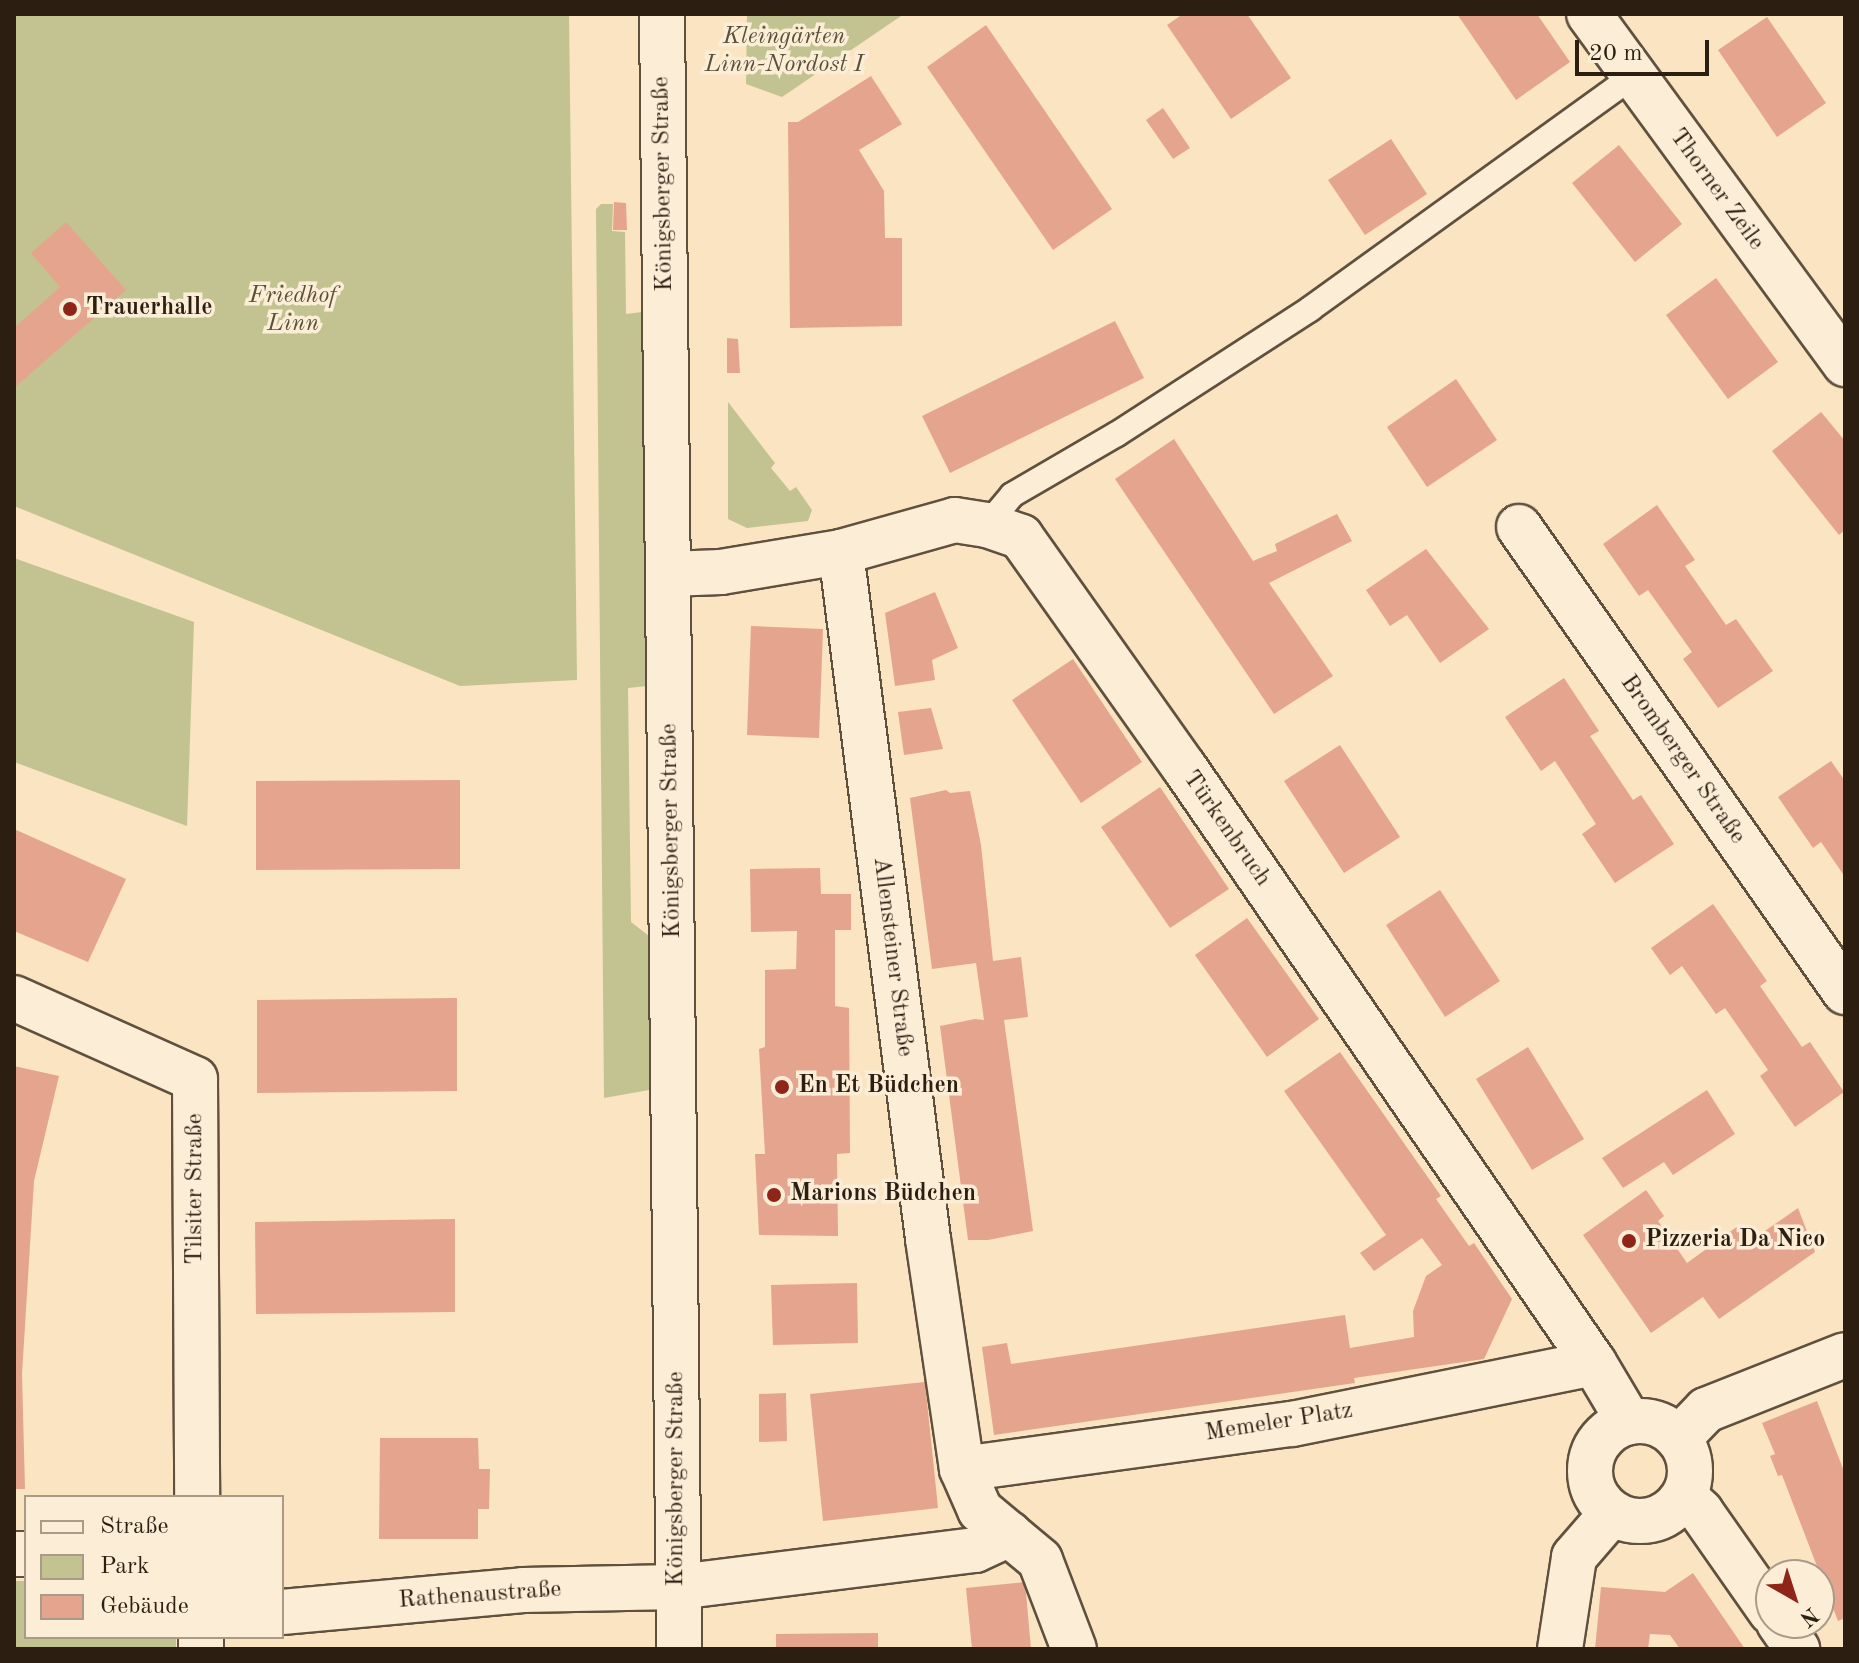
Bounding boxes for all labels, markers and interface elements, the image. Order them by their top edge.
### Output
park label: Kleingärten Linn-Nordost I [705,24,863,80]
scale bar [1579,24,1713,74]
text: 20 m [1589,42,1643,66]
street label: Königsberger Straße [648,76,680,292]
street label: Thorner Zeile [1662,124,1770,256]
park label: Friedhof Linn [249,283,337,339]
place label: Trauerhalle [86,295,212,323]
marker: Trauerhalle [61,300,79,318]
street label: Bromberger Straße [1613,670,1751,850]
street label: Königsberger Straße [656,723,688,939]
street label: Türkenbruch [1176,766,1276,892]
street label: Allensteiner Straße [865,856,919,1058]
place label: En Et Büdchen [798,1073,959,1101]
marker: En Et Büdchen [773,1078,791,1096]
street label: Tilsiter Straße [182,1113,210,1265]
place label: Marions Büdchen [790,1181,976,1209]
marker: Marions Büdchen [765,1186,783,1204]
place label: Pizzeria Da Nico [1645,1227,1825,1255]
marker: Pizzeria Da Nico [1620,1232,1638,1250]
street label: Königsberger Straße [663,1371,691,1587]
street label: Memeler Platz [1203,1397,1355,1449]
legend [24,1495,284,1639]
text: Straße [100,1515,169,1539]
text: Park [100,1555,149,1579]
north arrow [1755,1559,1835,1639]
street label: Rathenaustraße [398,1576,562,1616]
text: Gebäude [100,1595,189,1619]
text: N [1795,1602,1822,1630]

